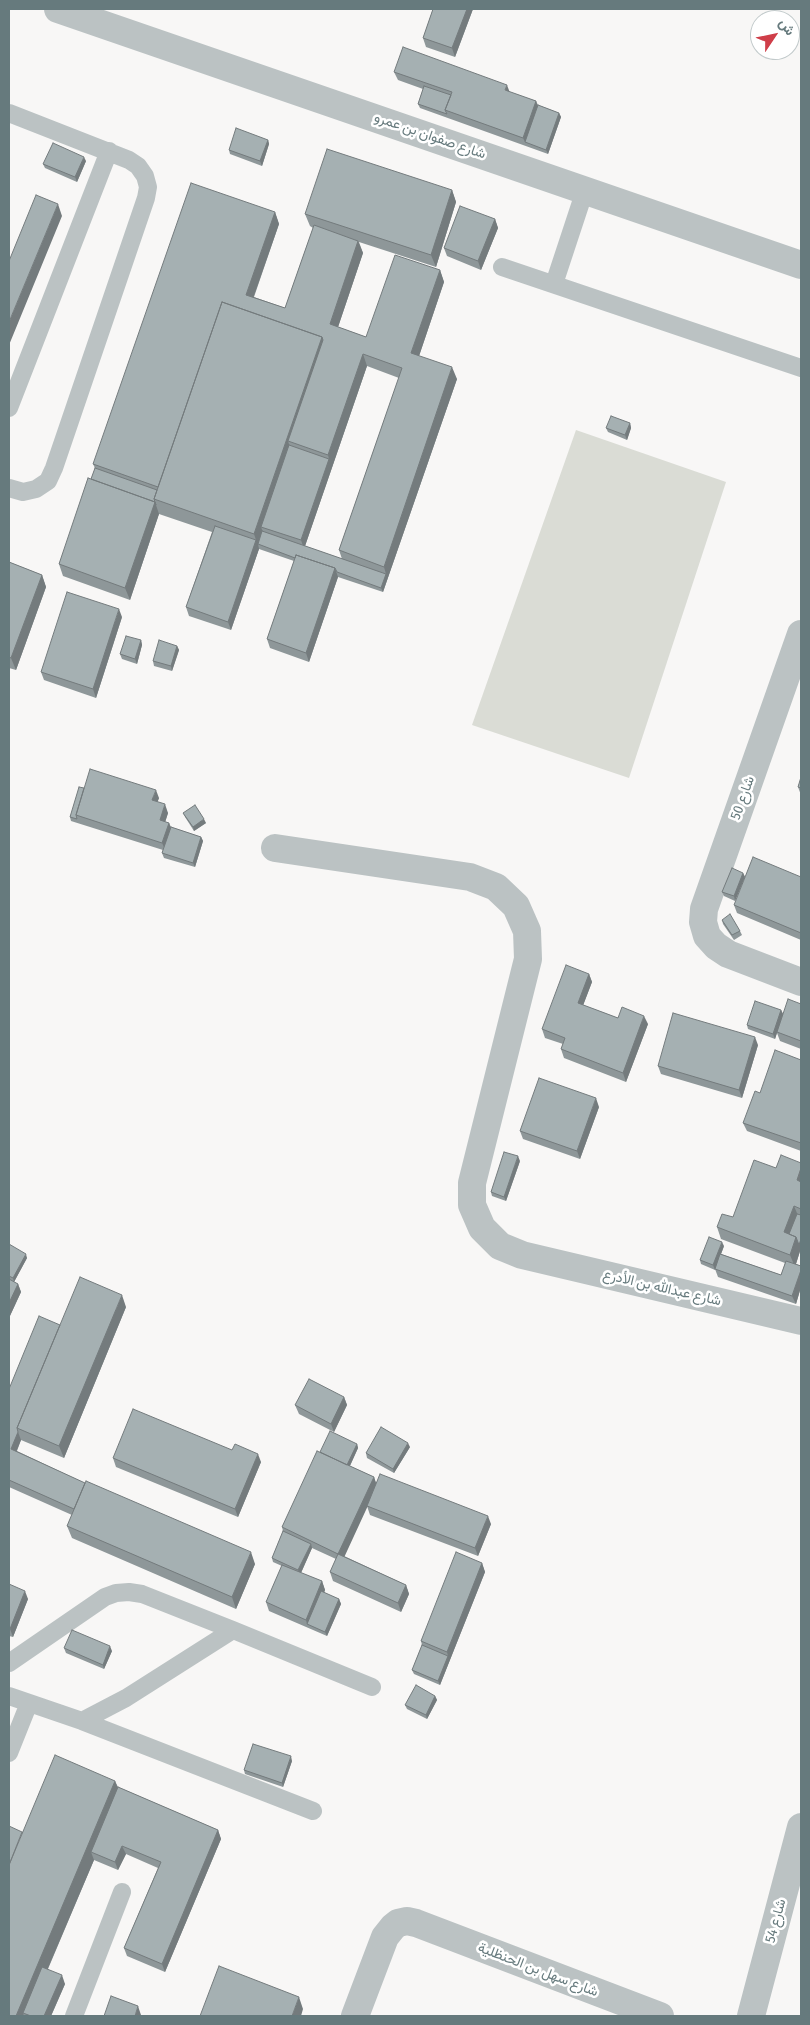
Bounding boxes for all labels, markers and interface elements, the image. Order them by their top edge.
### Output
north arrow [750,10,800,60]
text: ش [775,15,799,39]
street label: شارع صفوان بن عمرو [372,109,488,163]
street label: شارع 50 [727,774,759,822]
street label: شارع عبدالله بن الأدرع [601,1266,723,1310]
street label: شارع 54 [762,1897,790,1945]
street label: شارع سهل بن الحنظلية [476,1939,600,2001]

